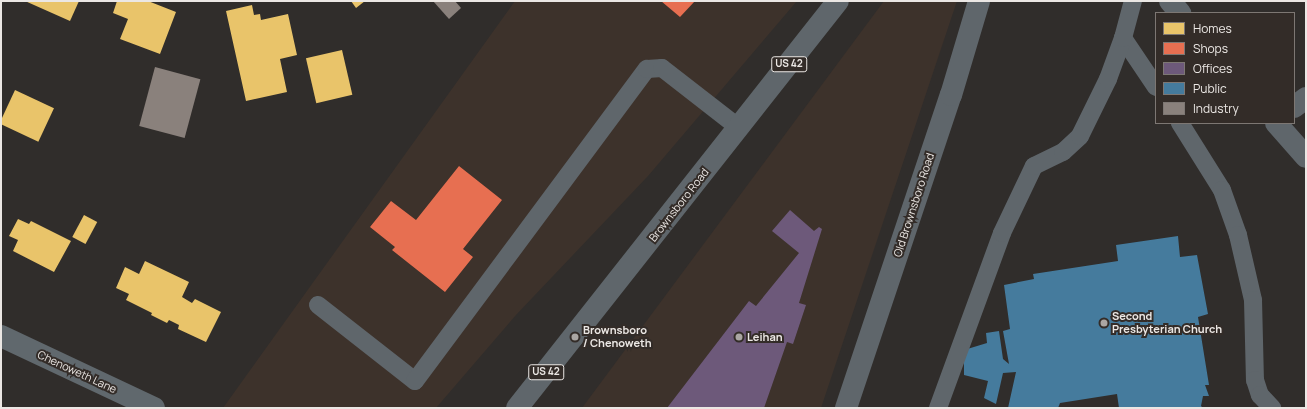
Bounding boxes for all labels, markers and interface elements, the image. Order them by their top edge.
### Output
legend [1155,12,1295,124]
text: Homes [1193,20,1232,37]
text: Shops [1193,40,1228,57]
road number: US 42 [771,56,807,72]
text: Offices [1193,60,1232,77]
text: Public [1193,80,1227,97]
text: Industry [1193,100,1239,117]
street label: Old Brownsboro Road [891,151,937,259]
street label: Brownsboro Road [646,166,712,244]
place label: Second Presbyterian Church [1112,310,1222,336]
marker: Second Presbyterian Church [1099,318,1109,328]
place label: Brownsboro / Chenoweth [583,324,652,350]
place label: Leihan [747,330,783,344]
marker: Brownsboro / Chenoweth [570,332,580,342]
marker: Leihan [734,332,744,342]
street label: Chenoweth Lane [35,348,119,396]
road number: US 42 [528,364,564,380]

